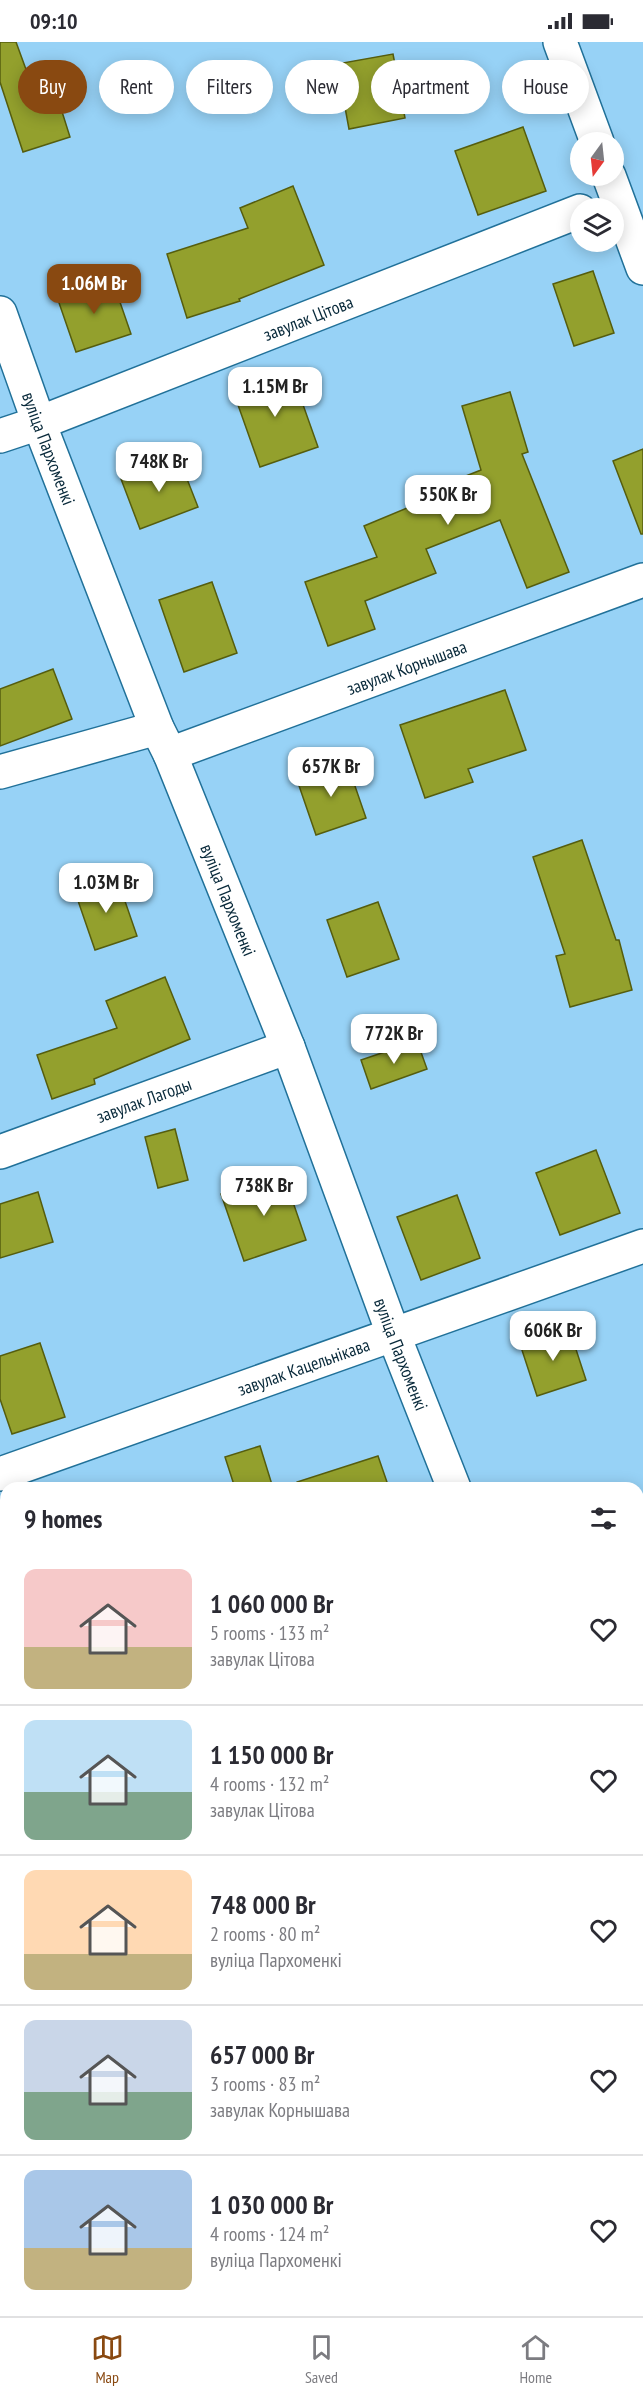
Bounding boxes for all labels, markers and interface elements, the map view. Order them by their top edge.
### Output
text: 09:10 [30,7,78,35]
chip: Buy [18,60,87,114]
chip: Rent [99,60,174,114]
chip: Filters [186,60,273,114]
chip: New [285,60,359,114]
chip: Apartment [371,60,490,114]
chip: House [502,60,589,114]
north arrow [570,132,624,186]
map controls [570,132,624,252]
button: layers [570,198,624,252]
pin: 1.06M Br [32,264,156,315]
text: 1.06M Br [61,270,127,296]
street label: завулак Цітова [260,290,356,346]
pin: 1.15M Br [213,367,337,418]
text: 1.15M Br [242,373,308,399]
street label: вуліца Пархоменкі [17,389,81,508]
pin: 748K Br [104,442,214,493]
text: 748K Br [130,448,188,474]
pin: 550K Br [393,475,503,526]
text: 550K Br [419,481,477,507]
street label: завулак Корнышава [343,634,470,700]
pin: 657K Br [276,747,386,798]
text: 657K Br [302,753,360,779]
street label: вуліца Пархоменкі [196,840,262,959]
pin: 1.03M Br [44,863,168,914]
text: 1.03M Br [73,869,139,895]
pin: 772K Br [339,1014,449,1065]
text: 772K Br [365,1020,423,1046]
street label: завулак Лагоды [93,1072,194,1127]
pin: 738K Br [209,1166,319,1217]
text: 738K Br [235,1172,293,1198]
street label: вуліца Пархоменкі [369,1295,434,1414]
pin: 606K Br [498,1311,608,1362]
text: 606K Br [524,1317,582,1343]
street label: завулак Кацельнікава [234,1332,373,1400]
text: 9 homes [24,1502,102,1535]
icon: filters [587,1502,620,1535]
text: 1 060 000 Br [210,1587,333,1620]
icon: home [72,1593,144,1665]
icon: heart [587,1613,620,1646]
text: 5 rooms · 133 m² [210,1620,329,1646]
text: завулак Цітова [210,1646,315,1672]
text: 1 150 000 Br [210,1738,333,1771]
icon: home [72,1744,144,1816]
icon: heart [587,1764,620,1797]
text: 4 rooms · 132 m² [210,1771,329,1797]
text: завулак Цітова [210,1797,315,1823]
text: 748 000 Br [210,1888,316,1921]
icon: home [72,1894,144,1966]
icon: heart [587,1914,620,1947]
text: 2 rooms · 80 m² [210,1921,320,1947]
text: вуліца Пархоменкі [210,1947,342,1973]
text: 657 000 Br [210,2038,314,2071]
icon: home [72,2044,144,2116]
icon: heart [587,2064,620,2097]
text: 3 rooms · 83 m² [210,2071,320,2097]
text: завулак Корнышава [210,2097,350,2123]
text: 1 030 000 Br [210,2188,333,2221]
icon: home [72,2194,144,2266]
icon: heart [587,2214,620,2247]
text: 4 rooms · 124 m² [210,2221,329,2247]
text: вуліца Пархоменкі [210,2247,342,2273]
tab: Map [91,2331,124,2387]
tab: Saved [305,2331,338,2387]
tab: Home [519,2331,552,2387]

